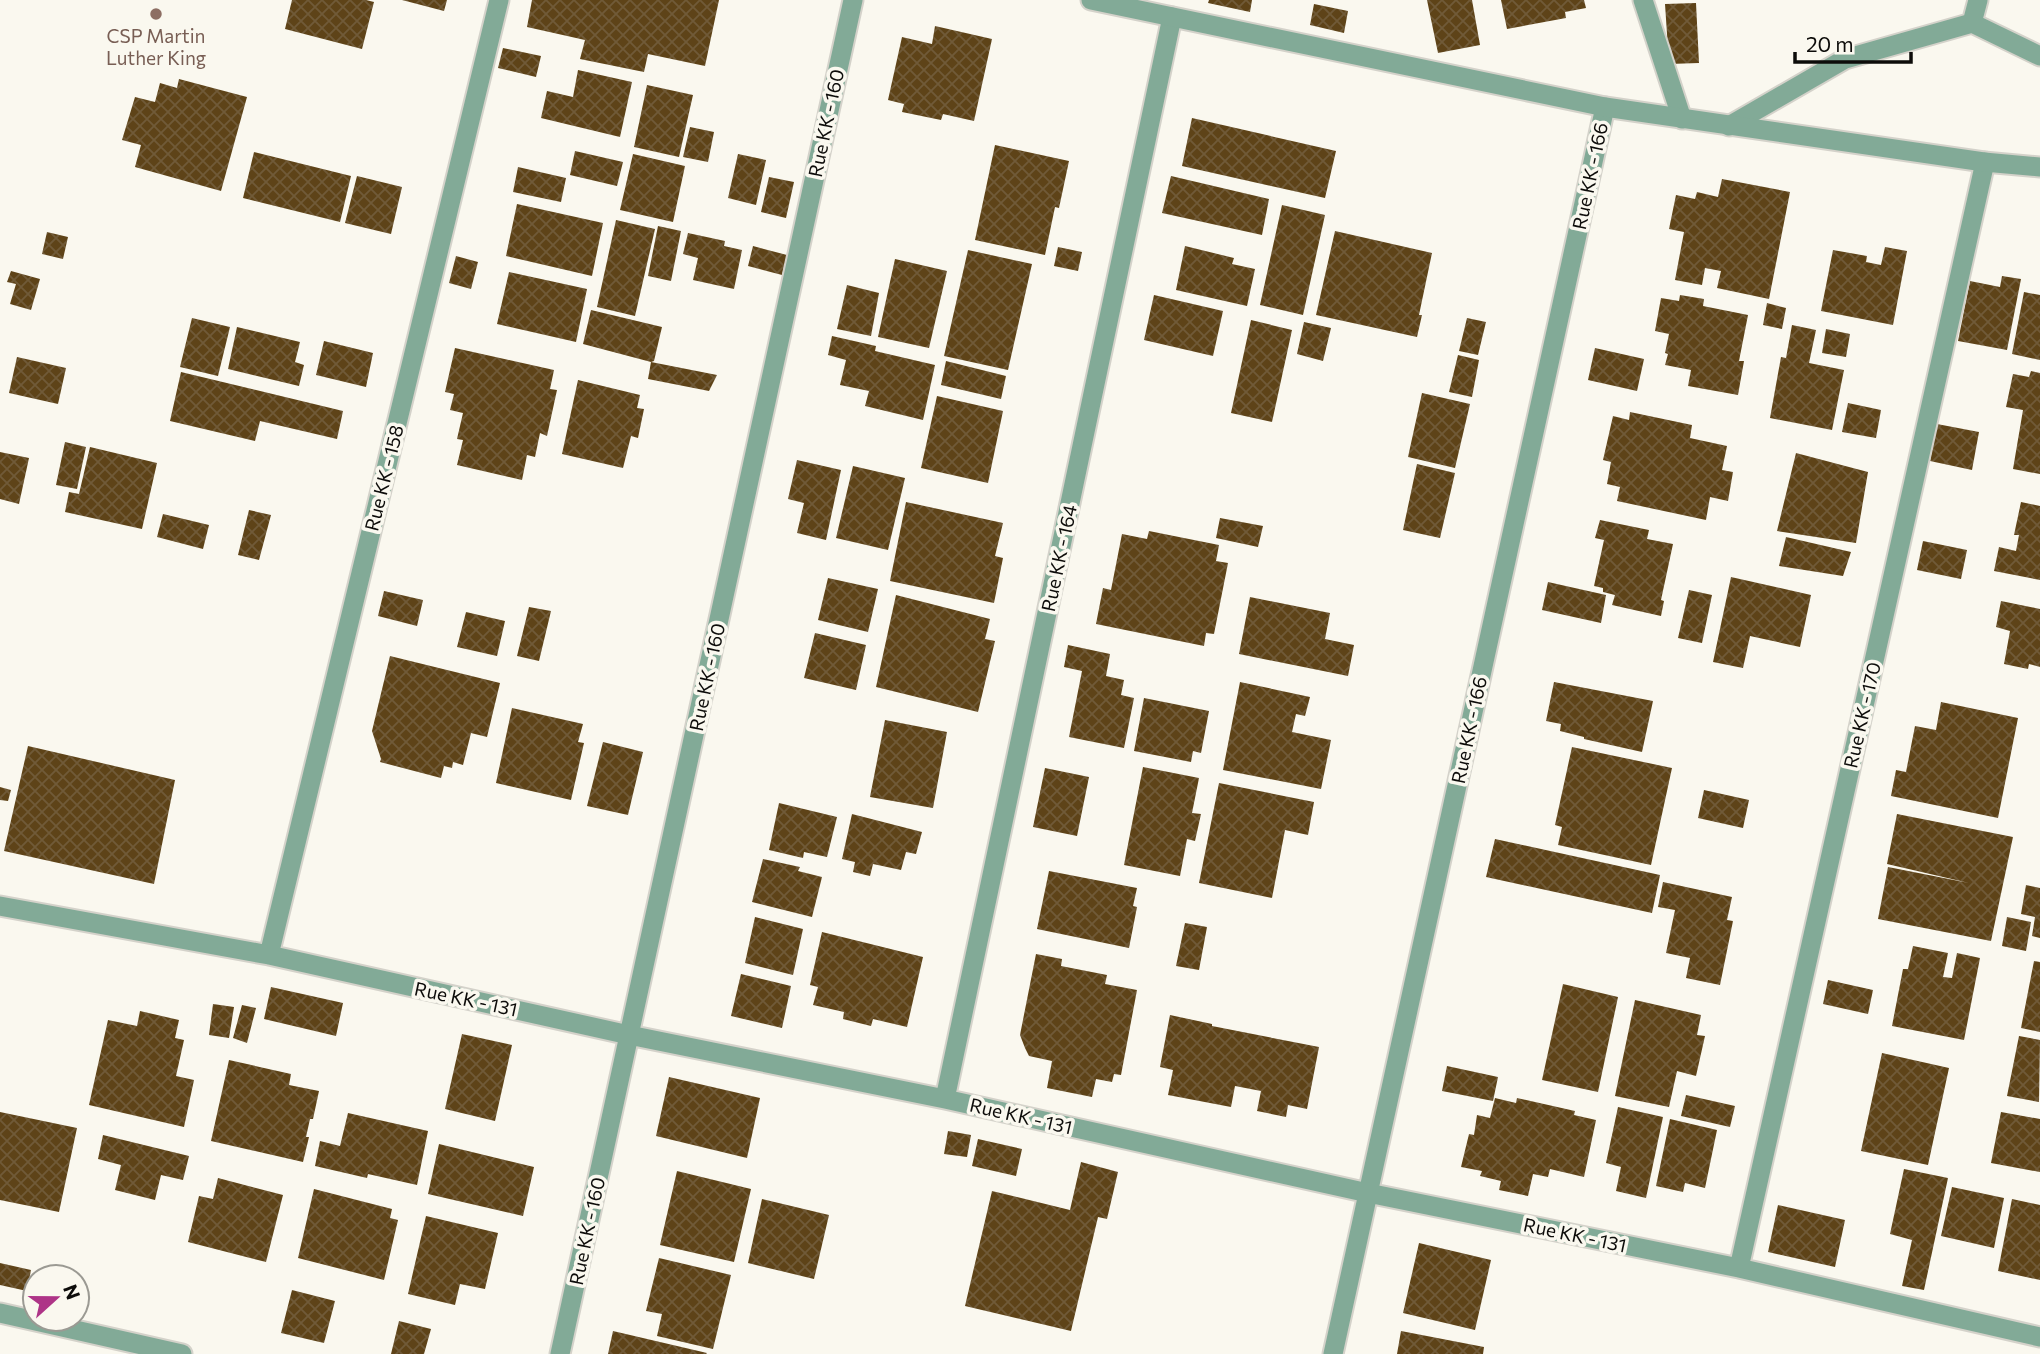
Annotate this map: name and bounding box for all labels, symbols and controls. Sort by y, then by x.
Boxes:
marker: CSP Martin Luther King [148,6,164,22]
scale bar [1795,21,1910,65]
place label: CSP Martin Luther King [106,24,206,69]
text: 20 m [1806,31,1854,56]
street label: Rue KK - 160 [803,67,848,179]
street label: Rue KK - 166 [1567,120,1612,232]
street label: Rue KK - 158 [359,423,408,533]
street label: Rue KK - 164 [1036,502,1081,613]
street label: Rue KK - 160 [684,621,729,733]
street label: Rue KK - 170 [1838,660,1885,770]
street label: Rue KK - 166 [1446,674,1491,786]
street label: Rue KK - 131 [412,976,520,1021]
street label: Rue KK - 131 [967,1093,1075,1139]
street label: Rue KK - 160 [564,1175,609,1287]
street label: Rue KK - 131 [1521,1212,1629,1257]
north arrow [21,1263,91,1333]
text: N [59,1281,86,1303]

